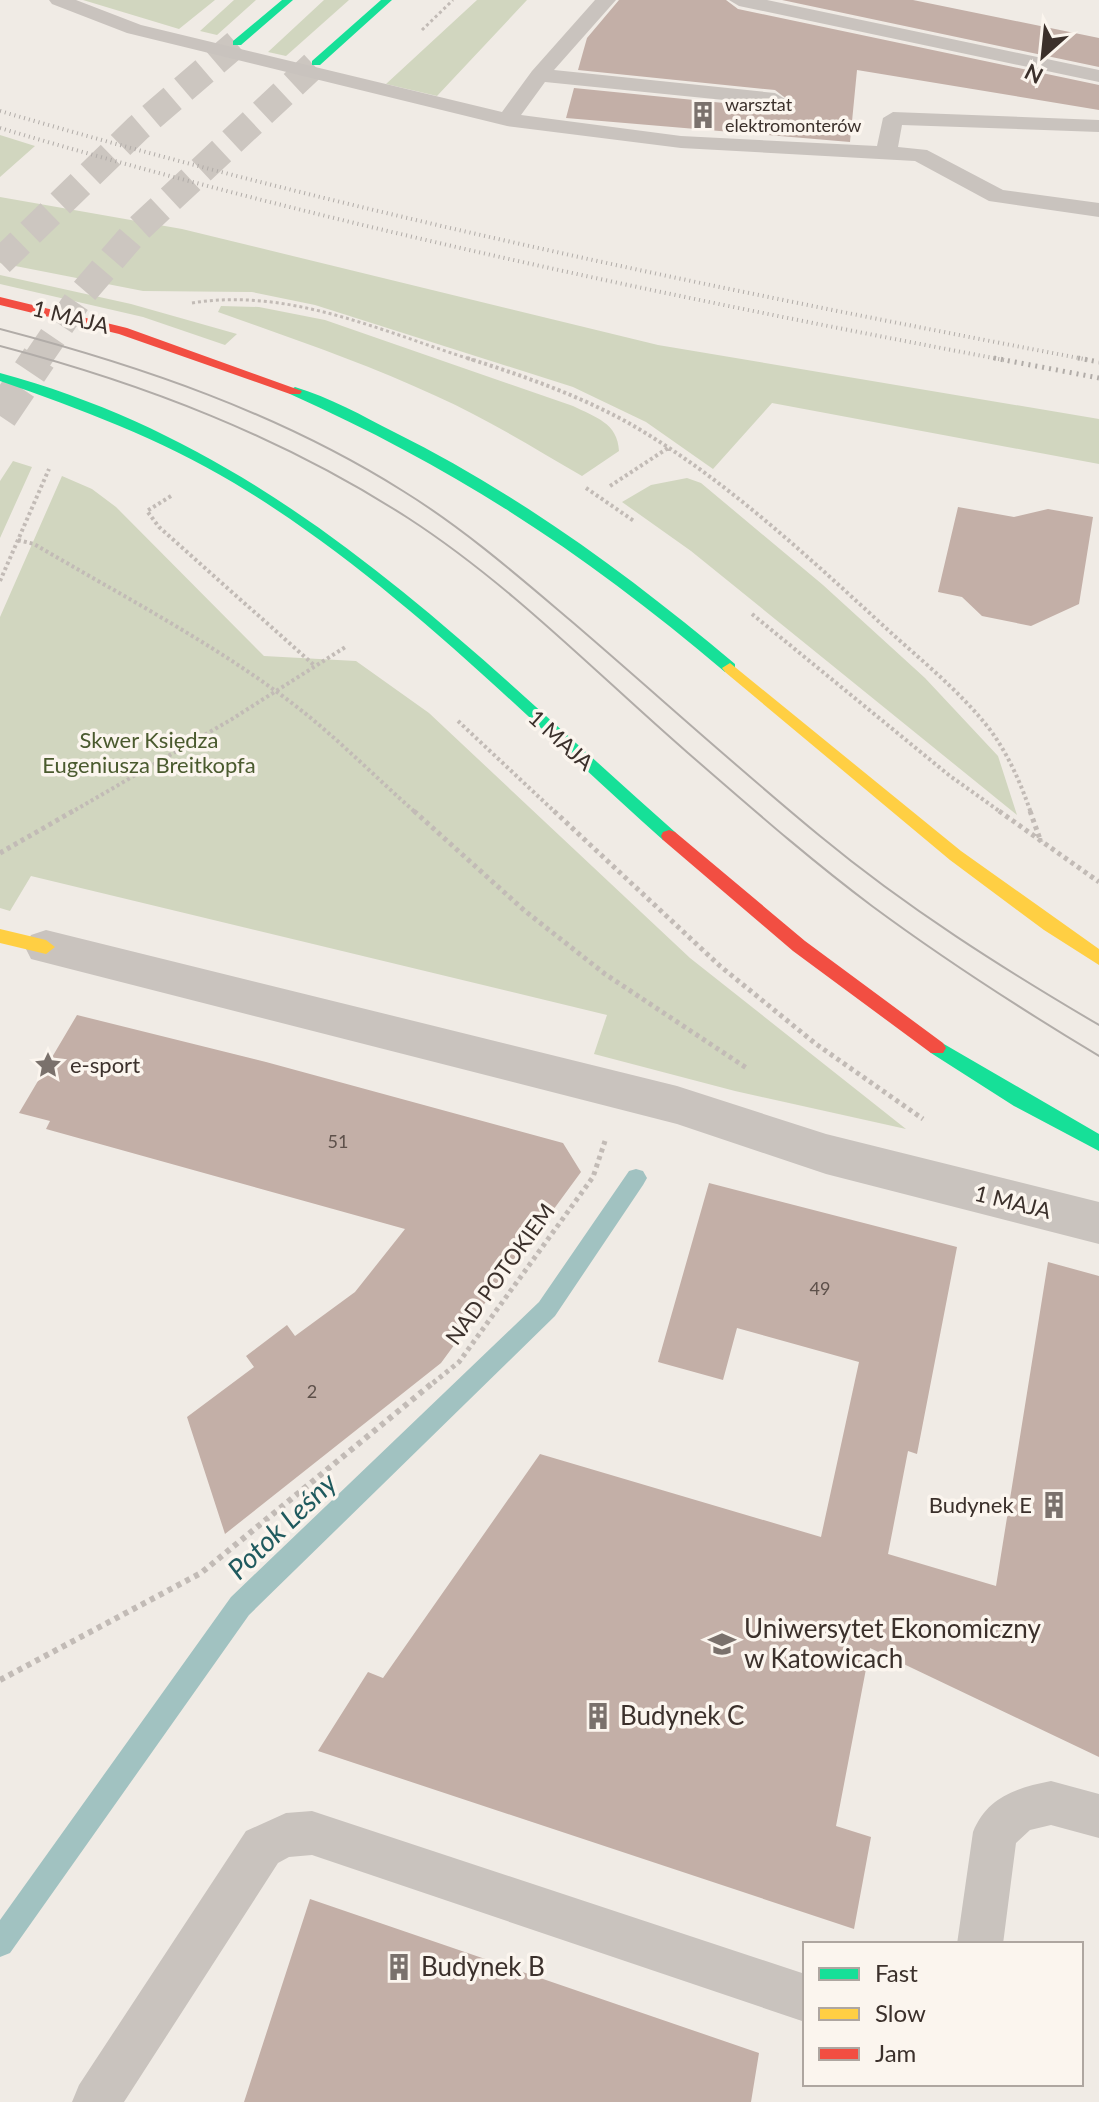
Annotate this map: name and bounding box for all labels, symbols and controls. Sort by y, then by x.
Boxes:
north arrow [1003,16,1083,96]
text: N [1020,58,1047,90]
place label: warsztat elektromonterów [725,93,861,136]
building icon: warsztat elektromonterów [688,100,718,130]
street label: 1 MAJA [30,294,112,339]
street label: 1 MAJA [523,704,599,776]
park label: Skwer Księdza Eugeniusza Breitkopfa [42,726,256,778]
place icon: e-sport [33,1050,63,1080]
place label: e-sport [70,1051,140,1078]
house number: 51 [328,1130,348,1152]
street label: 1 MAJA [972,1179,1054,1224]
street label: NAD POTOKIEM [439,1198,560,1350]
house number: 49 [810,1277,830,1299]
house number: 2 [307,1380,317,1402]
water label: Potok Leśny [220,1465,343,1585]
building icon: Budynek E [1039,1490,1069,1520]
place label: Budynek E [929,1491,1032,1518]
place label: Uniwersytet Ekonomiczny w Katowicach [744,1612,1041,1674]
school or university icon: Uniwersytet Ekonomiczny w Katowicach [707,1629,737,1659]
place label: Budynek C [620,1699,744,1731]
building icon: Budynek C [583,1701,613,1731]
legend [803,1942,1083,2086]
place label: Budynek B [421,1950,545,1982]
building icon: Budynek B [384,1952,414,1982]
text: Fast [875,1958,918,1987]
text: Slow [875,1998,926,2027]
text: Jam [875,2038,916,2067]

